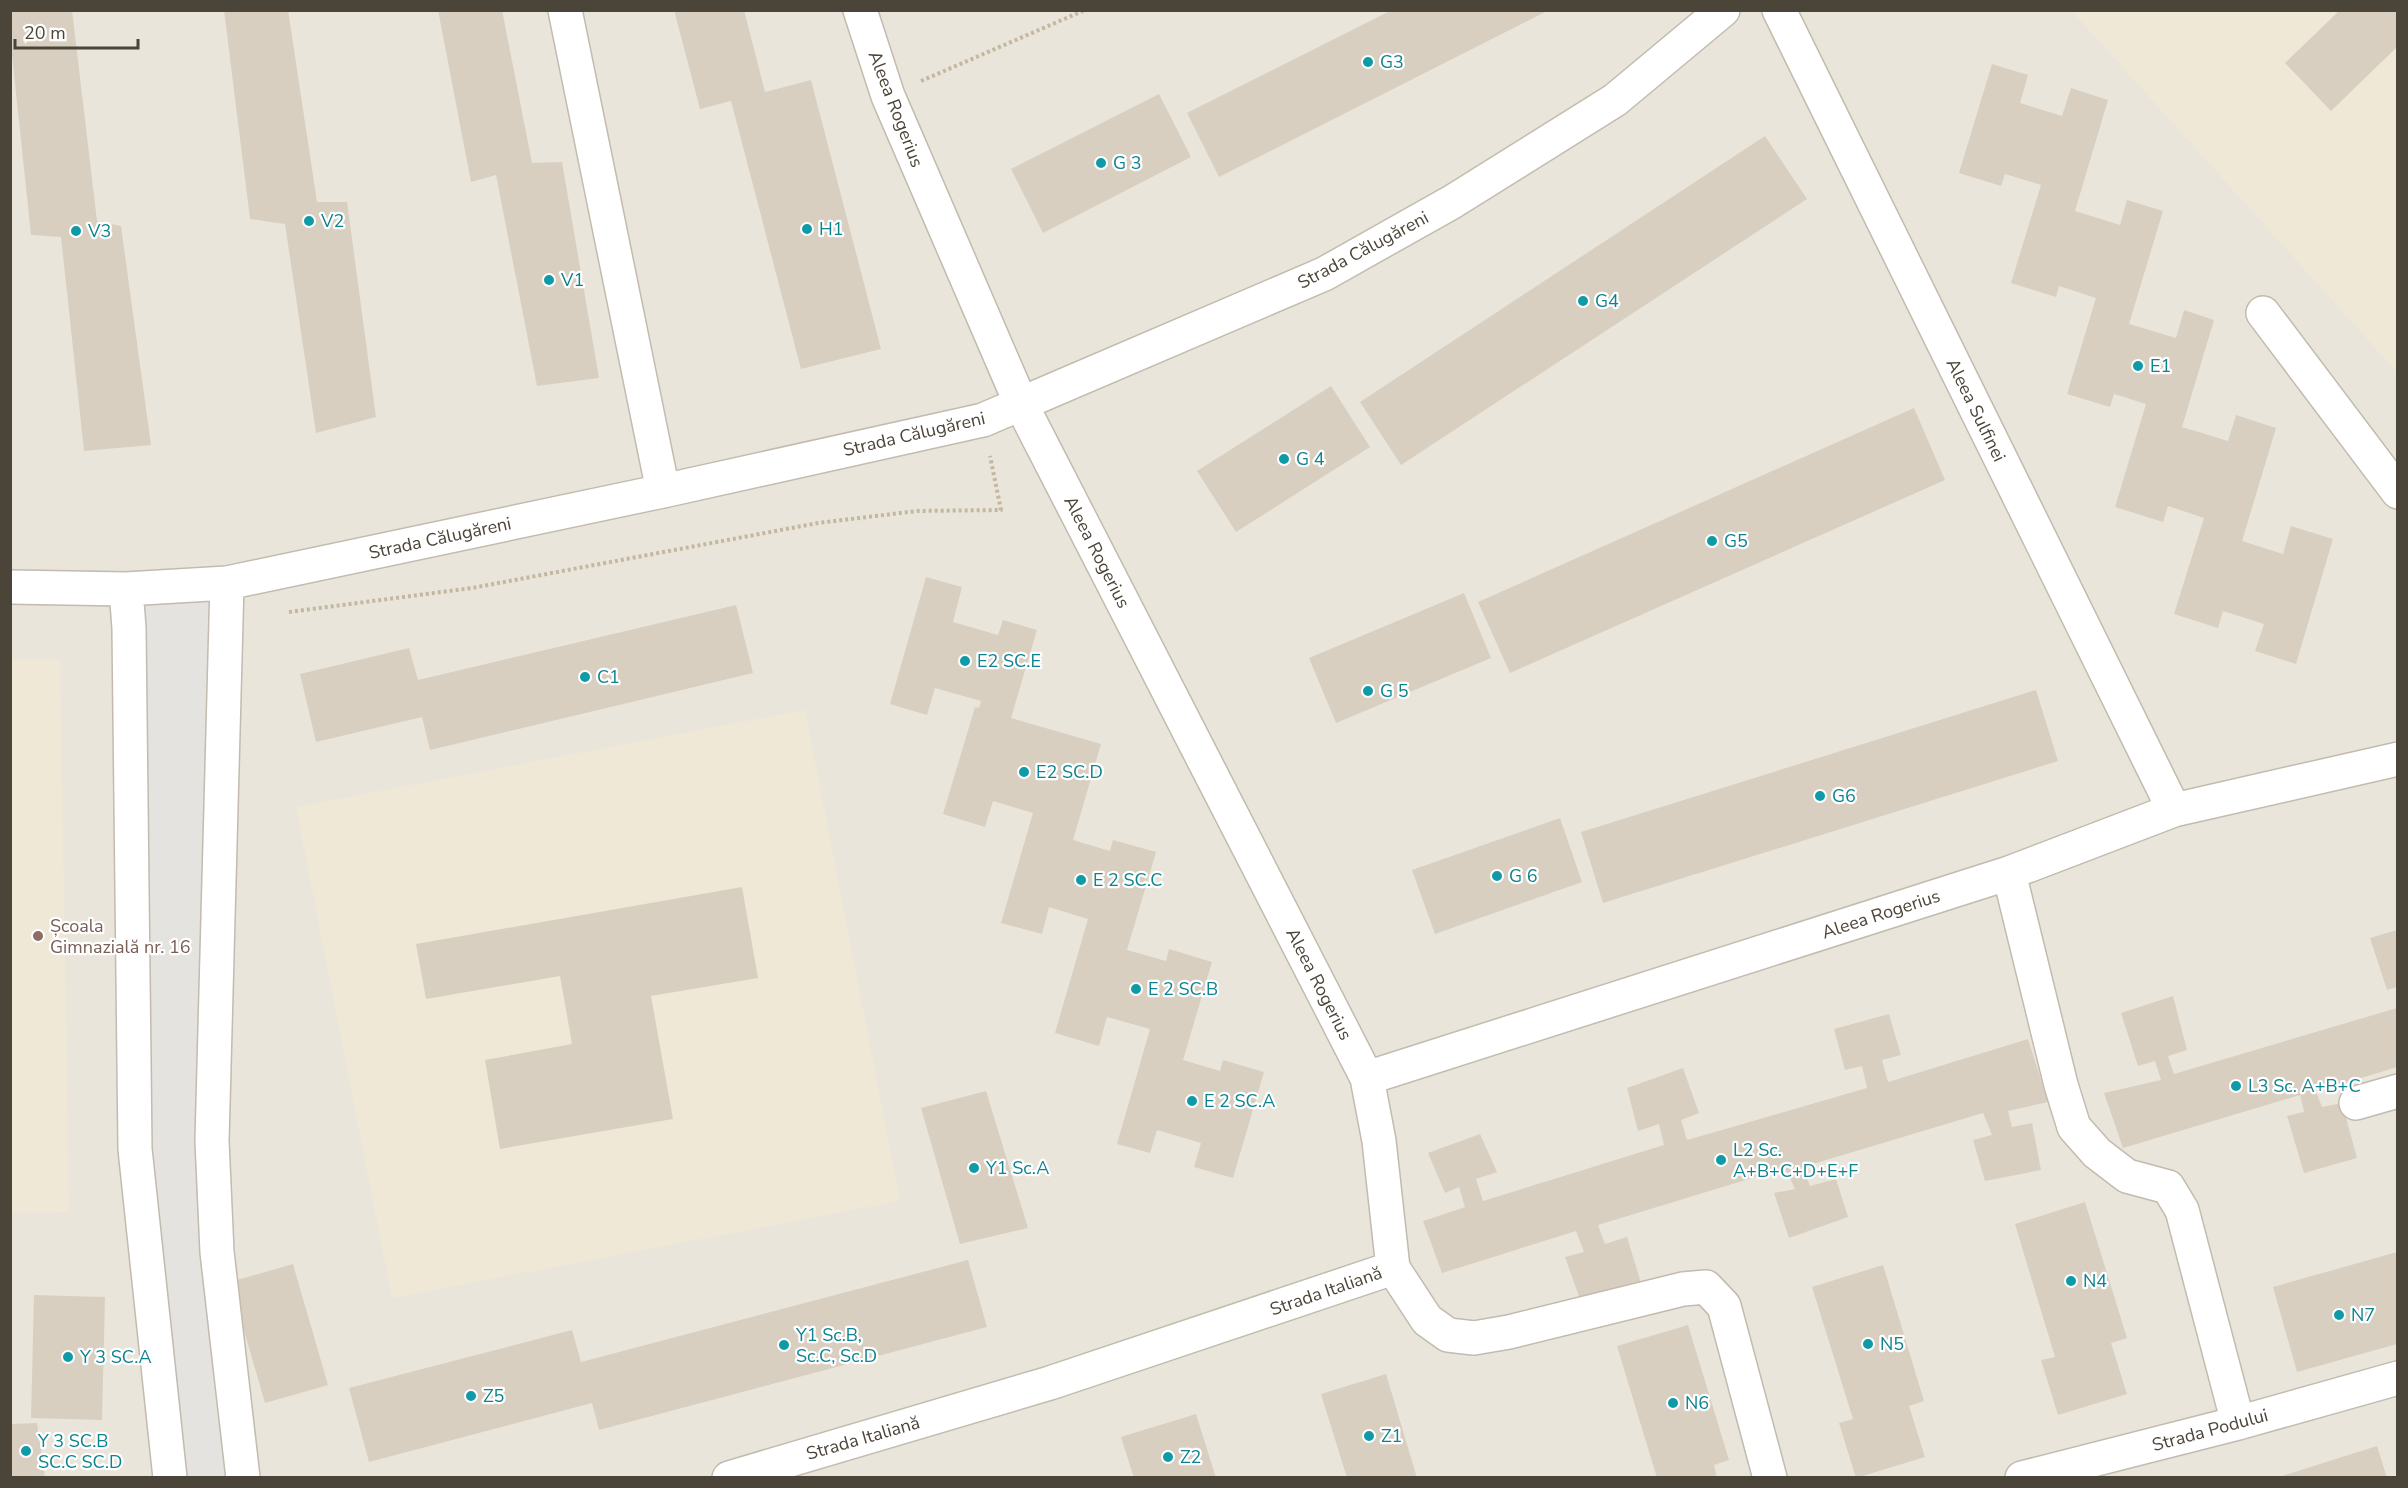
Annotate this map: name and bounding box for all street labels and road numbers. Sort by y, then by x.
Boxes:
street label: Aleea Rogerius [863,47,929,171]
street label: Strada Călugăreni [1293,205,1433,295]
street label: Aleea Sulfinei [1941,354,2011,466]
street label: Strada Călugăreni [841,406,987,462]
street label: Aleea Rogerius [1058,492,1136,612]
street label: Strada Călugăreni [367,511,513,565]
street label: Aleea Rogerius [1819,884,1943,944]
street label: Aleea Rogerius [1280,924,1358,1044]
street label: Strada Italiană [1267,1261,1385,1321]
street label: Strada Podului [2149,1403,2271,1457]
street label: Strada Italiană [803,1410,923,1466]

